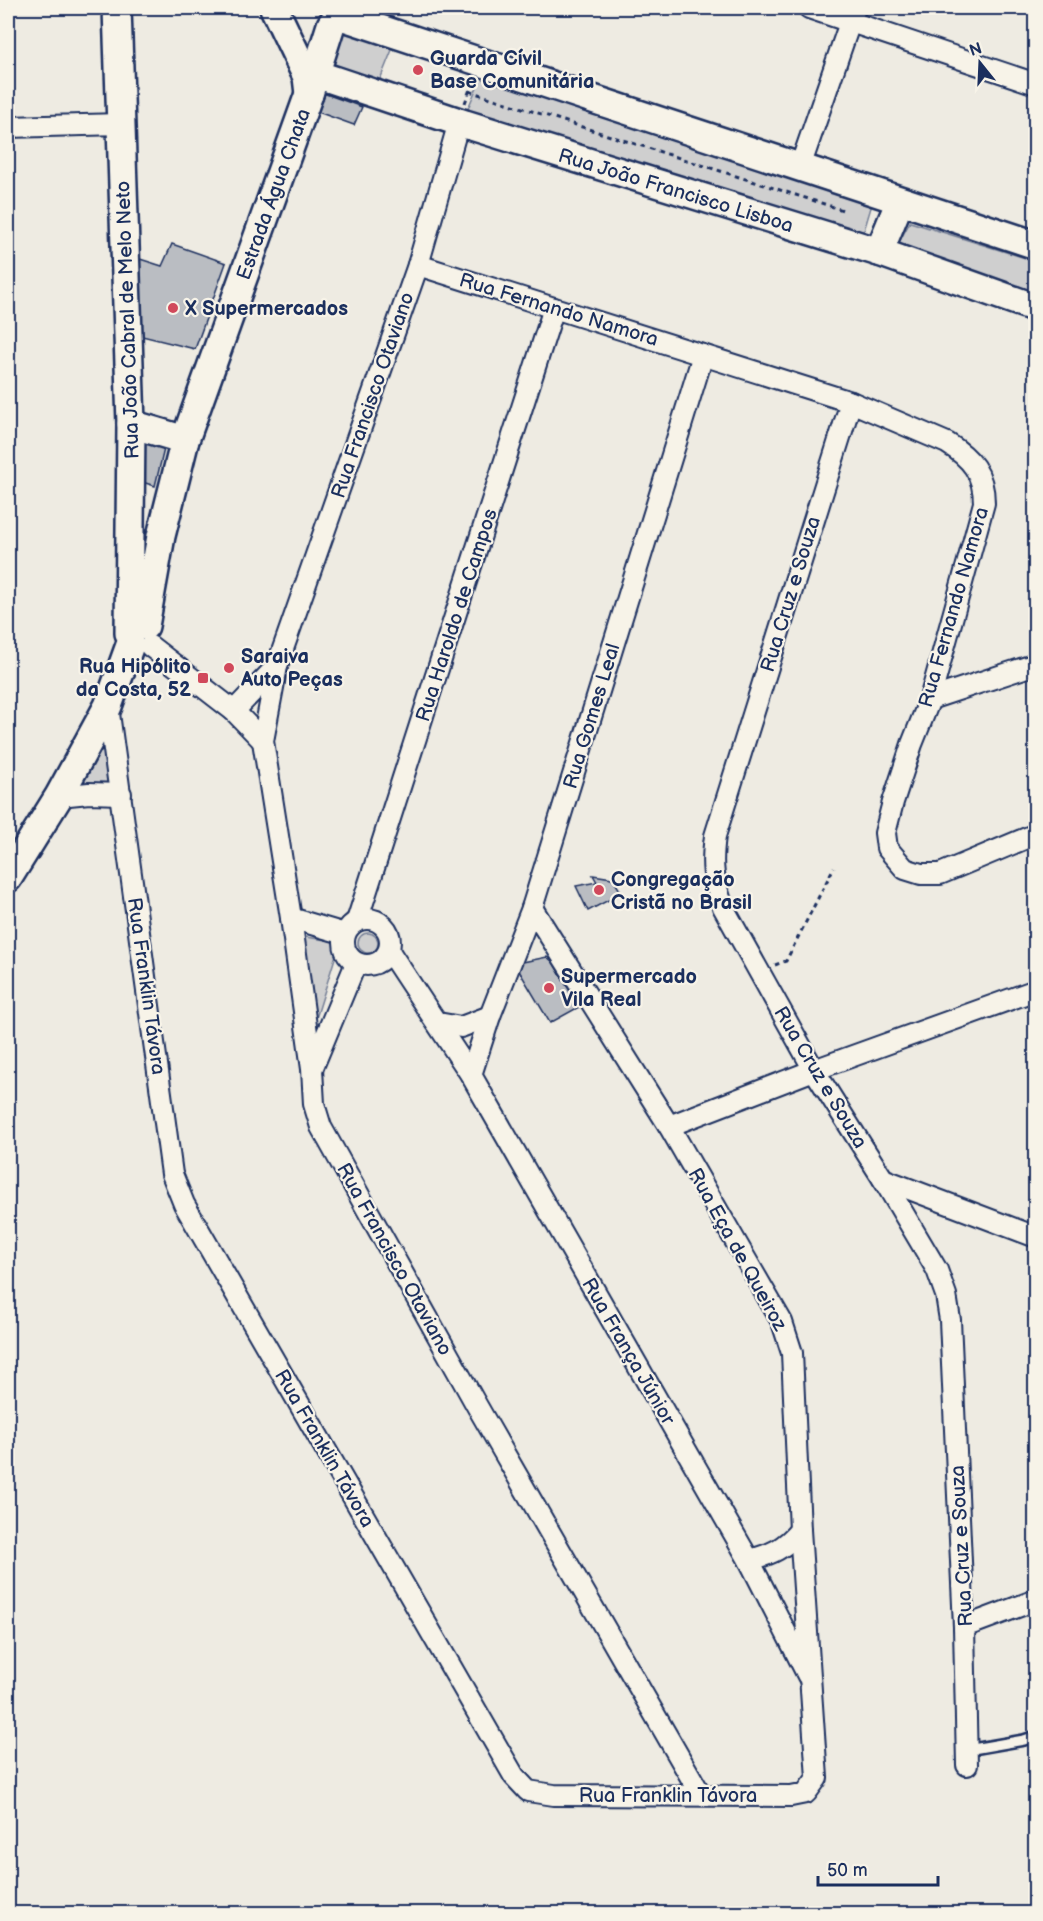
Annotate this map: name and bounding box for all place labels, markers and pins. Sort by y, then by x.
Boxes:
place label: Guarda Cívil Base Comunitária [430,47,594,94]
marker: Guarda Cívil Base Comunitária [411,63,425,77]
place label: X Supermercados [185,297,348,321]
marker: X Supermercados [166,301,180,315]
place label: Saraiva Auto Peças [240,645,343,692]
place label: Rua Hipólito da Costa, 52 [76,655,191,702]
marker: Saraiva Auto Peças [222,661,236,675]
marker: Rua Hipólito da Costa, 52 [196,671,210,685]
place label: Congregação Cristã no Brasil [611,868,752,915]
marker: Congregação Cristã no Brasil [592,883,606,897]
place label: Supermercado Vila Real [561,965,697,1012]
marker: Supermercado Vila Real [542,981,556,995]

